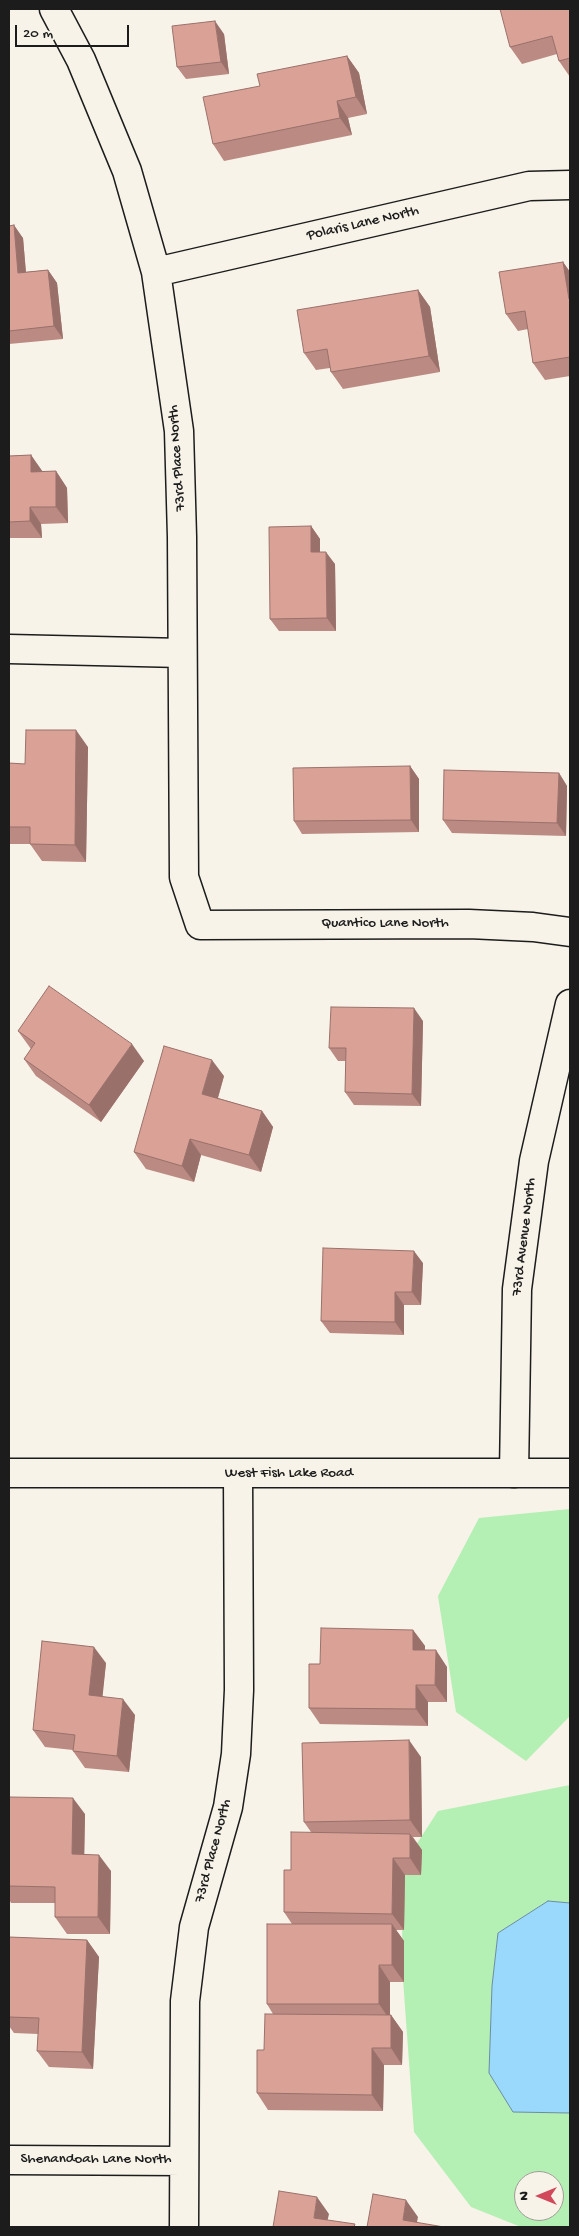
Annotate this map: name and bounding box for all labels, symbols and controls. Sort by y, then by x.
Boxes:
scale bar [18,15,131,47]
text: 20 m [23,25,53,43]
street label: Polaris Lane North [305,202,421,246]
street label: 73rd Place North [165,404,191,512]
street label: Quantico Lane North [321,915,449,933]
street label: 73rd Avenue North [509,1177,541,1297]
street label: West Fish Lake Road [225,1465,353,1483]
street label: 73rd Place North [192,1797,236,1905]
street label: Shenandoah Lane North [20,2151,172,2169]
north arrow [514,2171,564,2221]
text: N [516,2191,533,2201]

